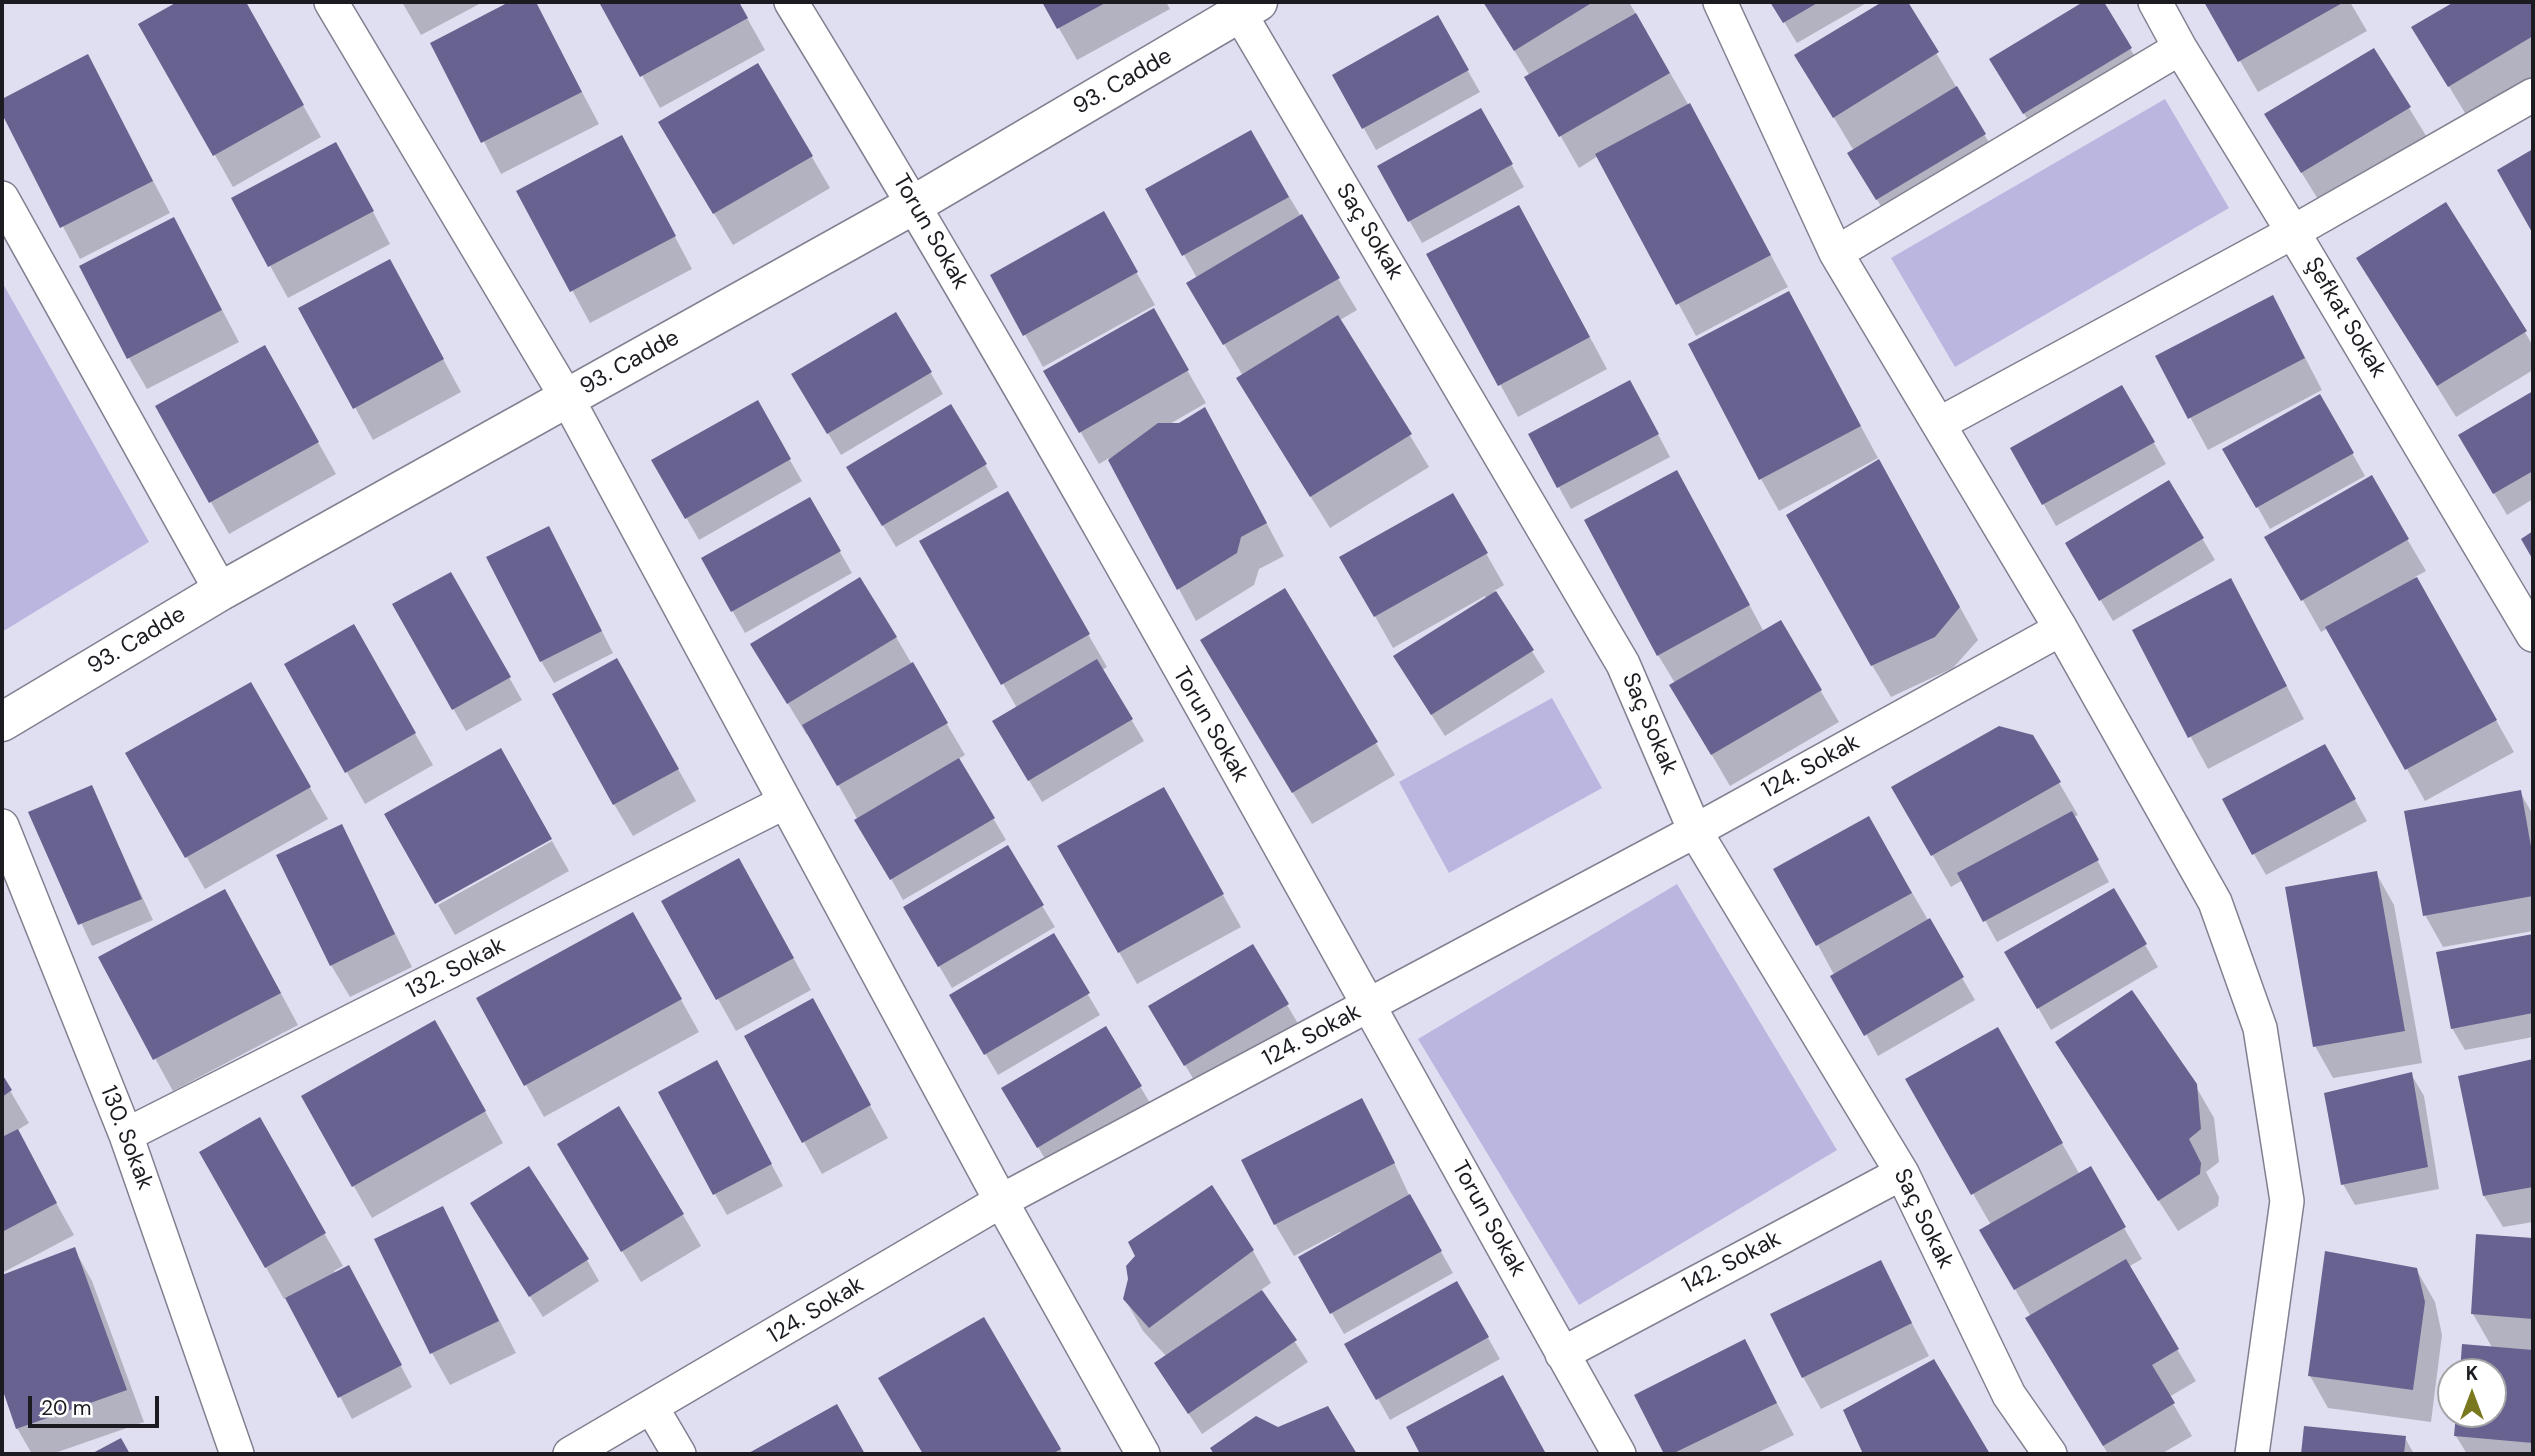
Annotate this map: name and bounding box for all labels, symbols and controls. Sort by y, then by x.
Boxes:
street label: 93. Cadde [1069,43,1177,121]
street label: Torun Sokak [886,170,974,294]
street label: Saç Sokak [1329,179,1409,285]
street label: Şefkat Sokak [2298,253,2392,383]
street label: 93. Cadde [576,324,684,402]
street label: 93. Cadde [83,601,191,681]
street label: Torun Sokak [1166,663,1254,787]
street label: Saç Sokak [1615,669,1683,779]
street label: 124. Sokak [1757,729,1865,805]
street label: 132. Sokak [402,932,510,1006]
street label: 124. Sokak [1258,999,1366,1073]
street label: 130. Sokak [94,1082,158,1194]
street label: Torun Sokak [1445,1156,1531,1282]
street label: Saç Sokak [1887,1165,1959,1273]
street label: 142. Sokak [1678,1226,1786,1300]
street label: 124. Sokak [763,1272,869,1350]
north arrow [2437,1358,2507,1428]
text: K [2466,1361,2478,1386]
scale bar [32,1382,163,1426]
text: 20 m [41,1394,92,1422]

